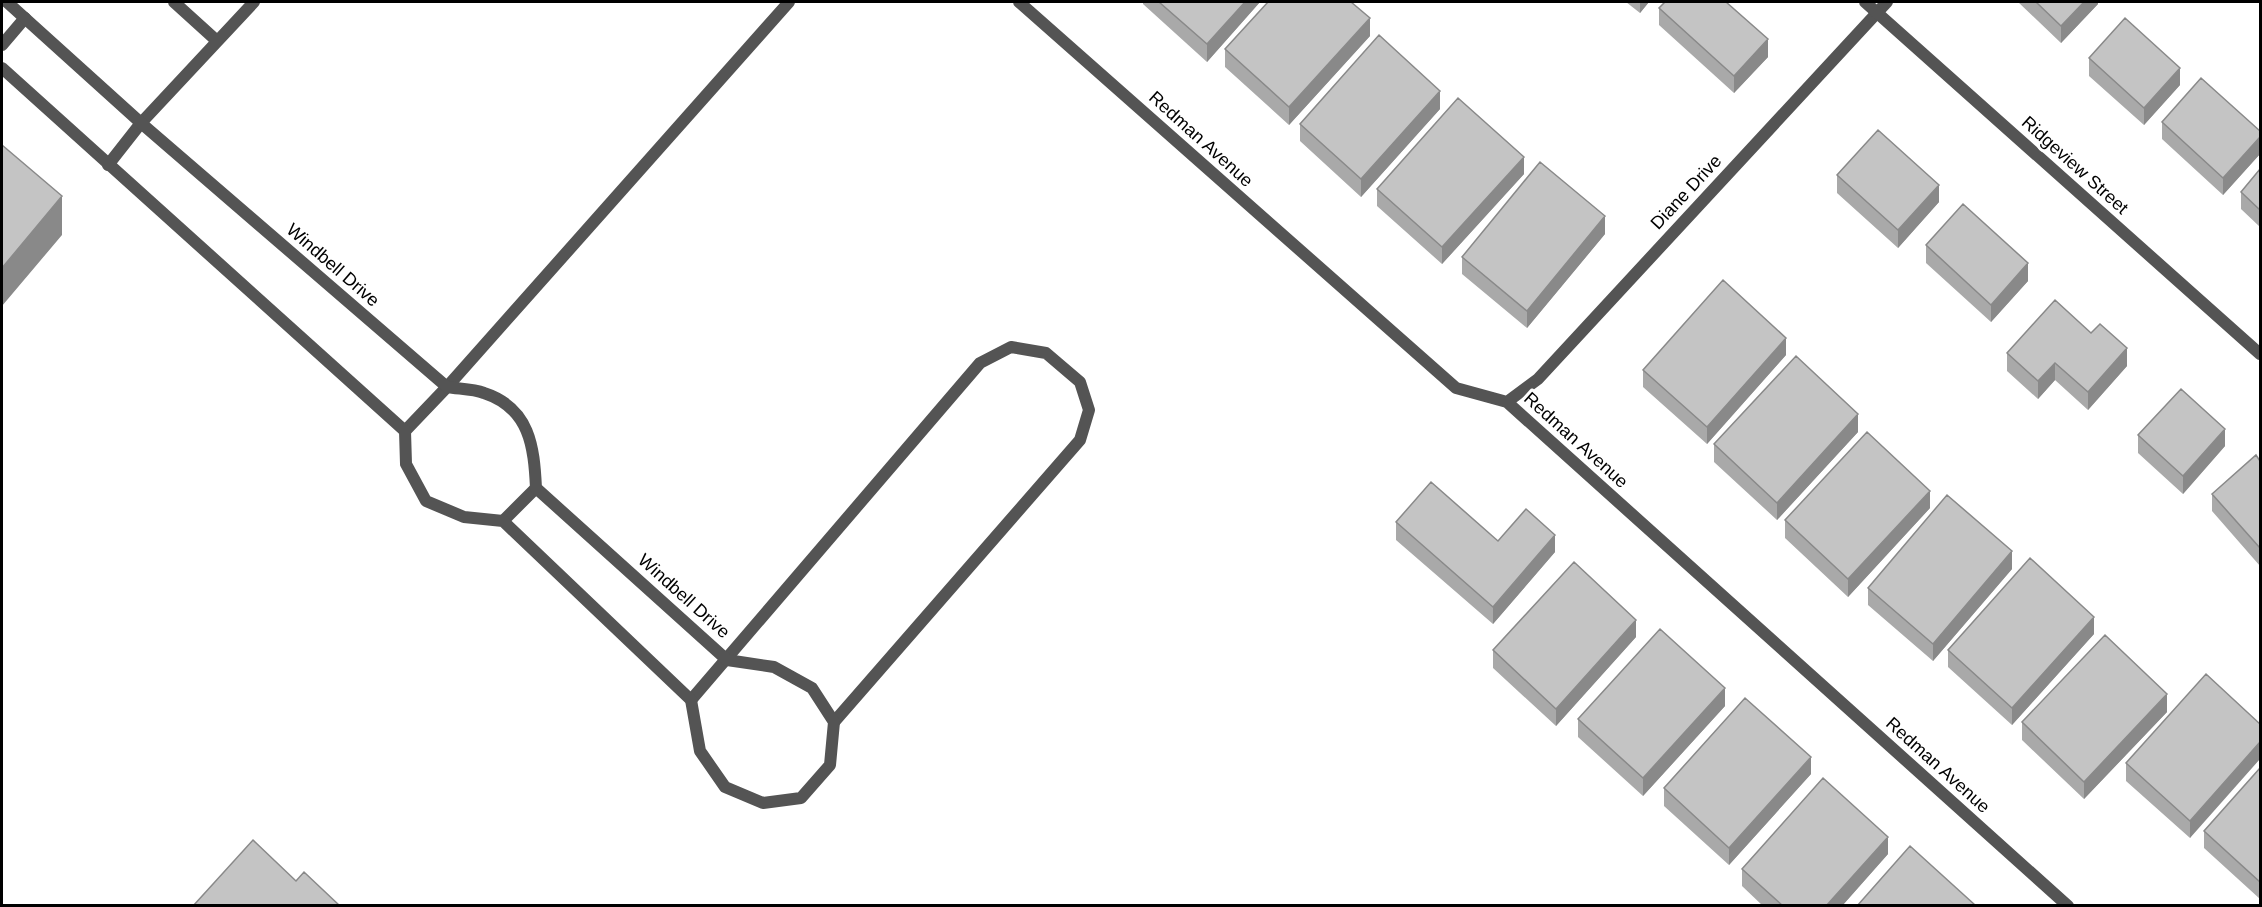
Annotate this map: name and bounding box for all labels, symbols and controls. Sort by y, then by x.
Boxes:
street label: Redman Avenue [1145,87,1257,191]
street label: Ridgeview Street [2018,112,2132,218]
street label: Diane Drive [1647,151,1725,233]
street label: Windbell Drive [283,219,383,311]
street label: Redman Avenue [1520,388,1632,492]
street label: Windbell Drive [634,550,734,642]
street label: Redman Avenue [1882,713,1994,817]

